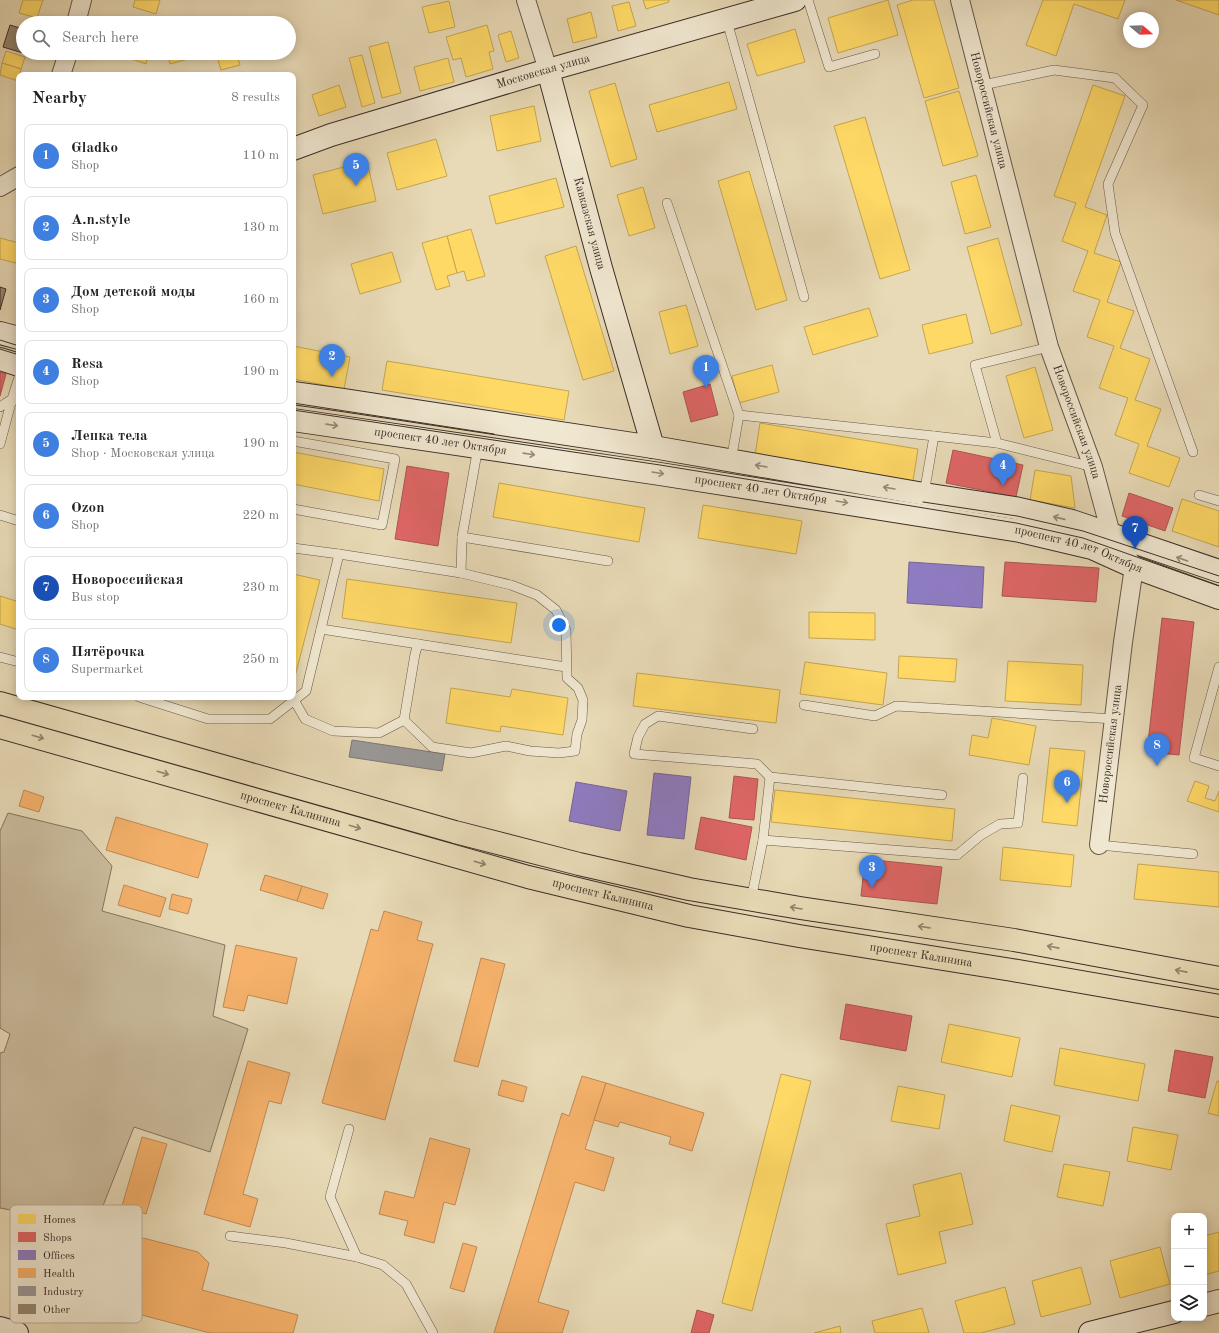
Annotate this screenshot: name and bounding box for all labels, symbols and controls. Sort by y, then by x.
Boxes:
north arrow [1123,12,1159,48]
search box [16,16,296,60]
icon: search [30,27,52,49]
text: Search here [62,31,139,46]
street label: Новороссийская улица [968,51,1009,170]
street label: Московская улица [495,52,591,91]
text: Nearby [32,90,87,107]
text: 8 results [231,91,280,104]
text: Gladko [71,141,118,156]
text: 1 [42,149,50,162]
text: 110 m [242,149,279,162]
pin: 5 [343,153,369,186]
text: Shop [71,159,99,172]
street label: Кавказская улица [571,176,607,271]
text: A.n.style [71,213,131,228]
text: 2 [42,221,50,234]
text: 130 m [242,221,279,234]
text: Shop [71,231,99,244]
text: Дом детской моды [71,285,195,300]
text: 3 [42,293,50,306]
text: 160 m [242,293,279,306]
text: Shop [71,303,99,316]
pin: 2 [319,344,345,377]
pin: 1 [693,355,719,388]
text: Resa [71,357,103,372]
street label: Новороссийская улица [1050,363,1102,480]
text: 4 [42,365,50,378]
text: 190 m [242,365,279,378]
text: Shop [71,375,99,388]
one-way arrow [325,421,338,429]
street label: проспект 40 лет Октября [373,426,508,457]
text: Лепка тела [71,429,148,444]
text: 5 [42,437,50,450]
text: 190 m [242,437,279,450]
text: Shop · Московская улица [71,447,215,460]
one-way arrow [523,450,536,458]
pin: 4 [990,453,1016,486]
one-way arrow [755,462,768,470]
one-way arrow [651,469,664,477]
street label: проспект 40 лет Октября [694,474,828,506]
one-way arrow [883,484,896,492]
one-way arrow [835,498,848,506]
text: Ozon [71,501,104,516]
text: 6 [42,509,50,522]
text: 220 m [242,509,279,522]
one-way arrow [1053,513,1066,521]
pin: 7 [1122,516,1148,549]
text: Shop [71,519,99,532]
street label: проспект 40 лет Октября [1014,524,1144,576]
one-way arrow [1177,554,1189,562]
text: Новороссийская [71,573,183,588]
text: 7 [42,581,50,594]
text: 230 m [242,581,279,594]
text: Bus stop [71,591,120,604]
your location [549,615,569,635]
text: Пятёрочка [71,645,145,660]
text: 8 [42,653,50,666]
text: 250 m [242,653,279,666]
text: Supermarket [71,663,143,676]
street label: Новороссийская улица [1098,684,1124,804]
pin: 8 [1144,733,1170,766]
one-way arrow [31,734,44,741]
one-way arrow [156,770,169,777]
pin: 6 [1054,770,1080,803]
street label: проспект Калинина [239,790,342,830]
one-way arrow [348,824,361,831]
pin: 3 [859,855,885,888]
one-way arrow [473,860,486,867]
street label: проспект Калинина [551,877,655,913]
one-way arrow [790,903,803,911]
one-way arrow [918,923,931,931]
street label: проспект Калинина [869,941,973,970]
one-way arrow [1047,943,1060,951]
one-way arrow [1175,967,1188,975]
legend [10,1205,142,1323]
map controls [1171,1213,1207,1321]
button: + [1171,1213,1207,1249]
text: Homes [43,1215,76,1226]
text: Shops [43,1233,72,1244]
button: − [1171,1249,1207,1285]
text: Offices [43,1251,75,1262]
text: Health [43,1269,75,1280]
button: layers [1171,1285,1207,1321]
text: Industry [43,1287,84,1298]
text: Other [43,1305,71,1316]

